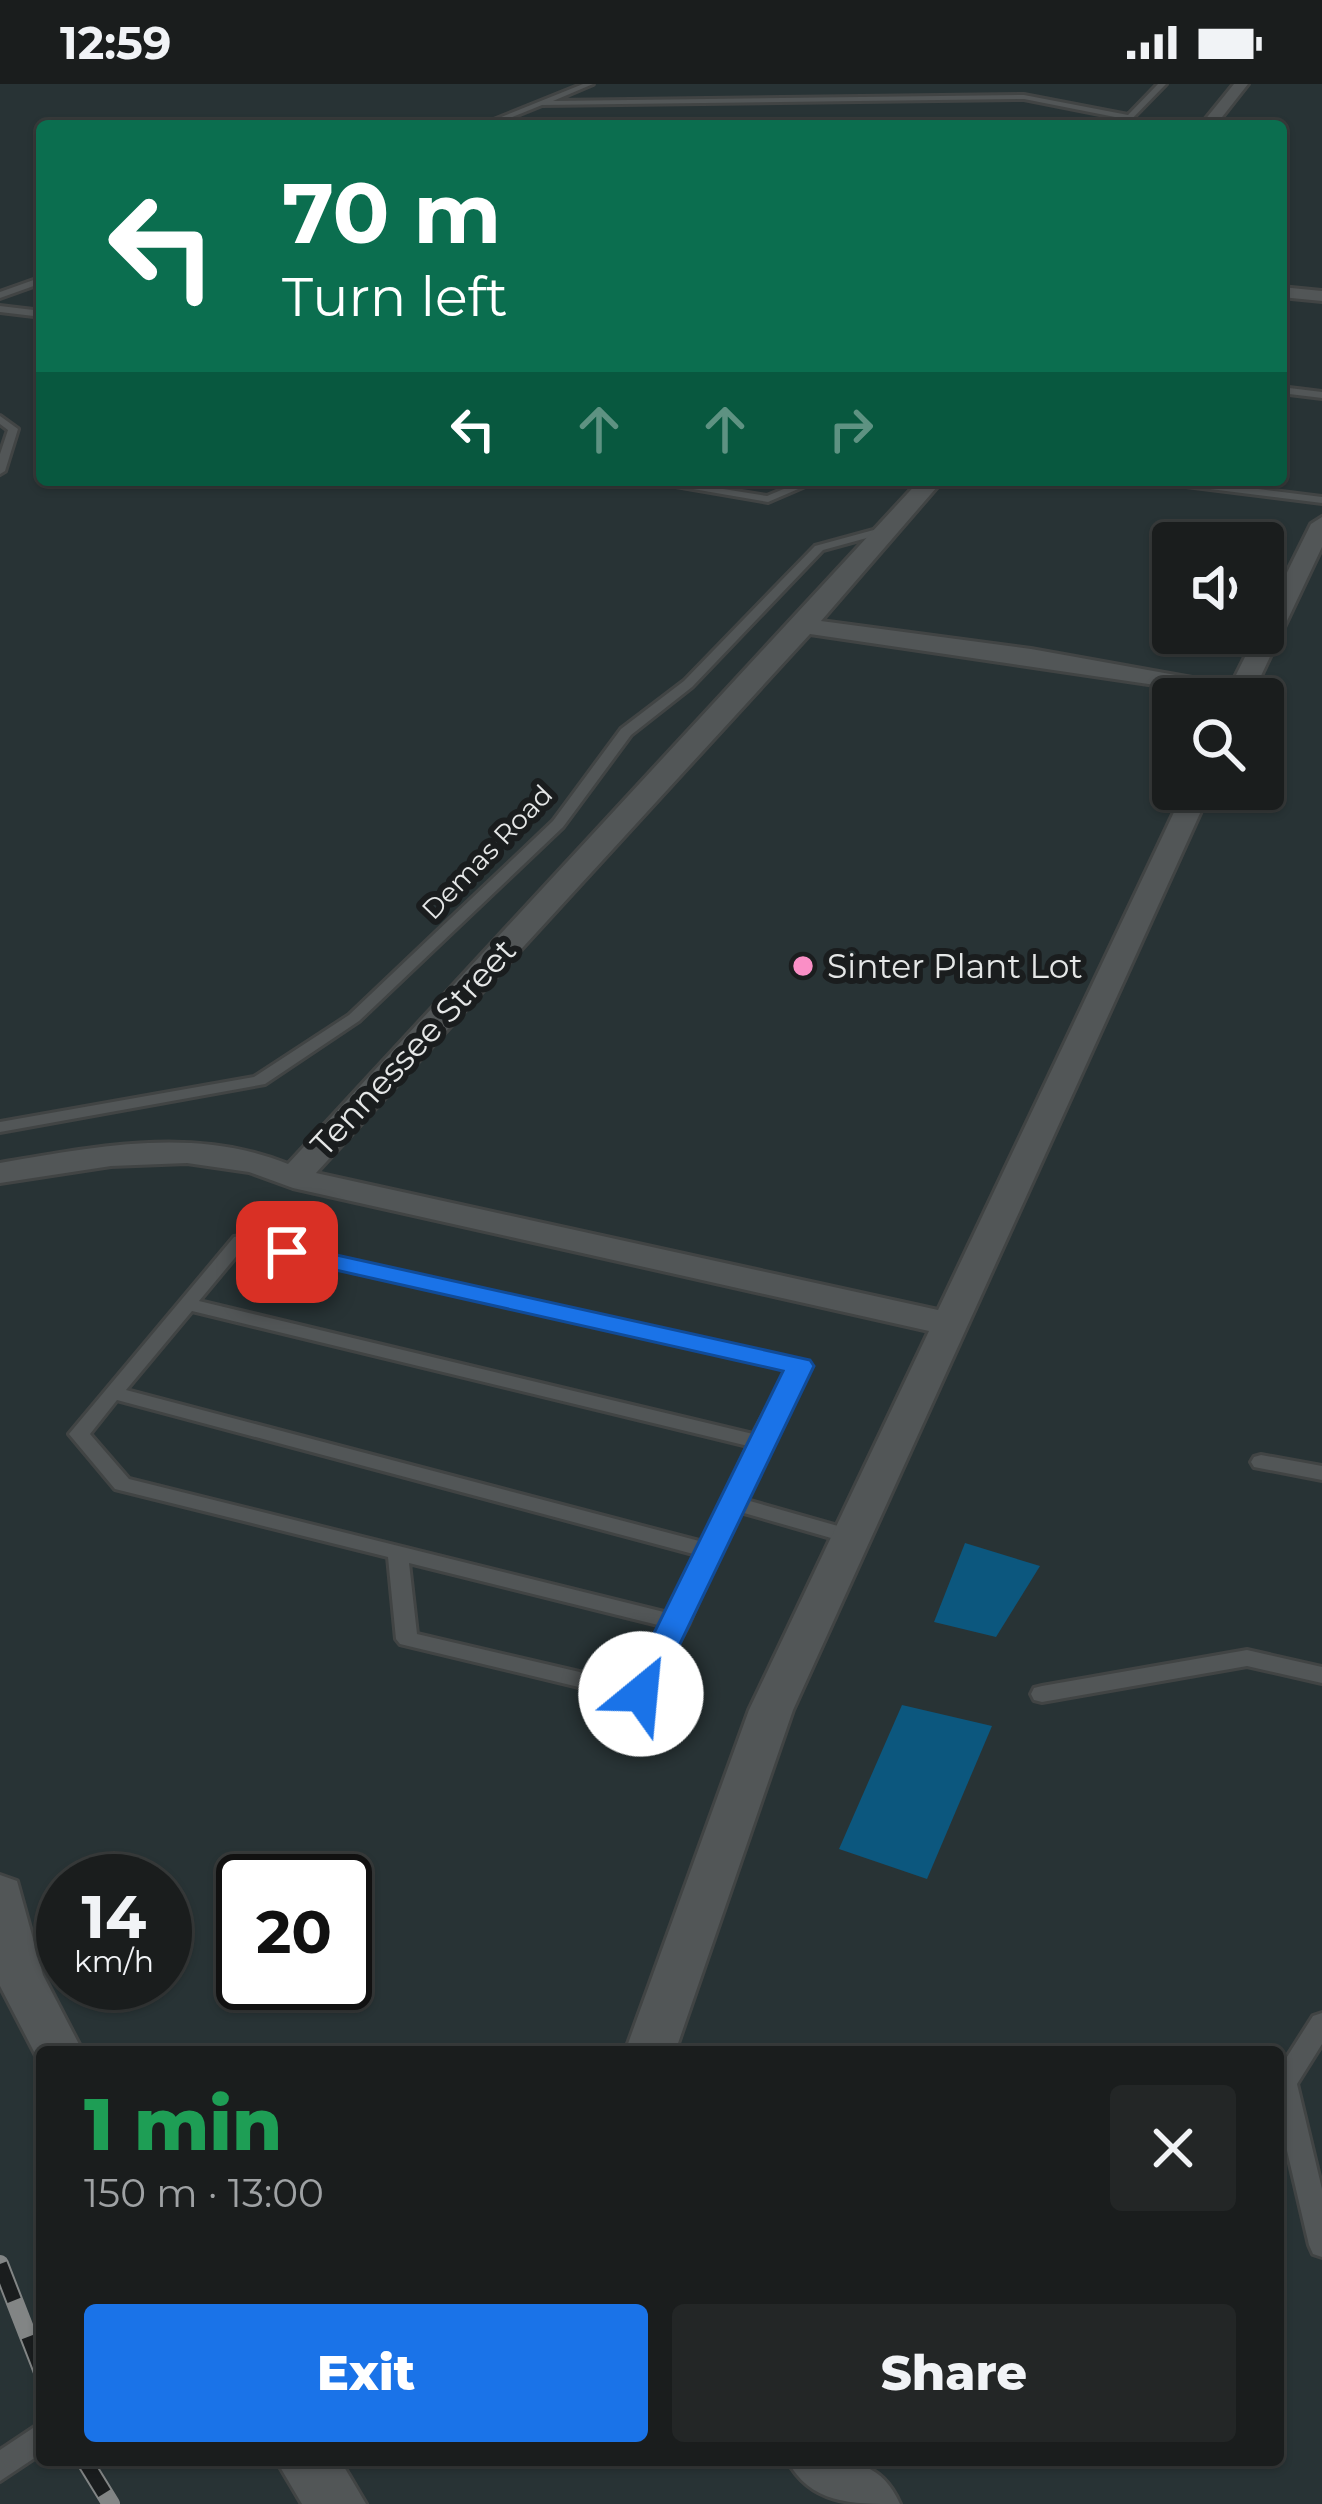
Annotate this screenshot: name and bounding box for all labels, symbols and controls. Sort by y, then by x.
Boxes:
text: 12:59 [60,15,171,70]
text: 70 m [282,162,501,264]
icon: left [84,168,240,324]
text: Turn left [282,264,508,330]
icon: left [440,396,506,462]
icon: ahead [566,396,632,462]
icon: ahead [692,396,758,462]
icon: right [818,396,884,462]
map controls [1152,522,1284,810]
button: sound [1152,522,1284,654]
button: search [1152,678,1284,810]
street label: Demas Road [415,778,559,926]
street label: Tennessee Street [302,930,524,1164]
place label: Sinter Plant Lot [827,946,1083,986]
marker: Sinter Plant Lot [790,953,816,979]
pin [236,1201,338,1303]
icon: arrive [254,1219,320,1285]
position arrow [578,1631,704,1757]
speed limit sign: 20 [216,1854,372,2010]
text: 14 [82,1880,146,1953]
text: km/h [74,1943,154,1980]
text: 1 min [84,2080,282,2168]
button: close [1110,2085,1236,2211]
text: 150 m · 13:00 [84,2169,324,2217]
button: Exit [84,2304,648,2442]
button: Share [672,2304,1236,2442]

